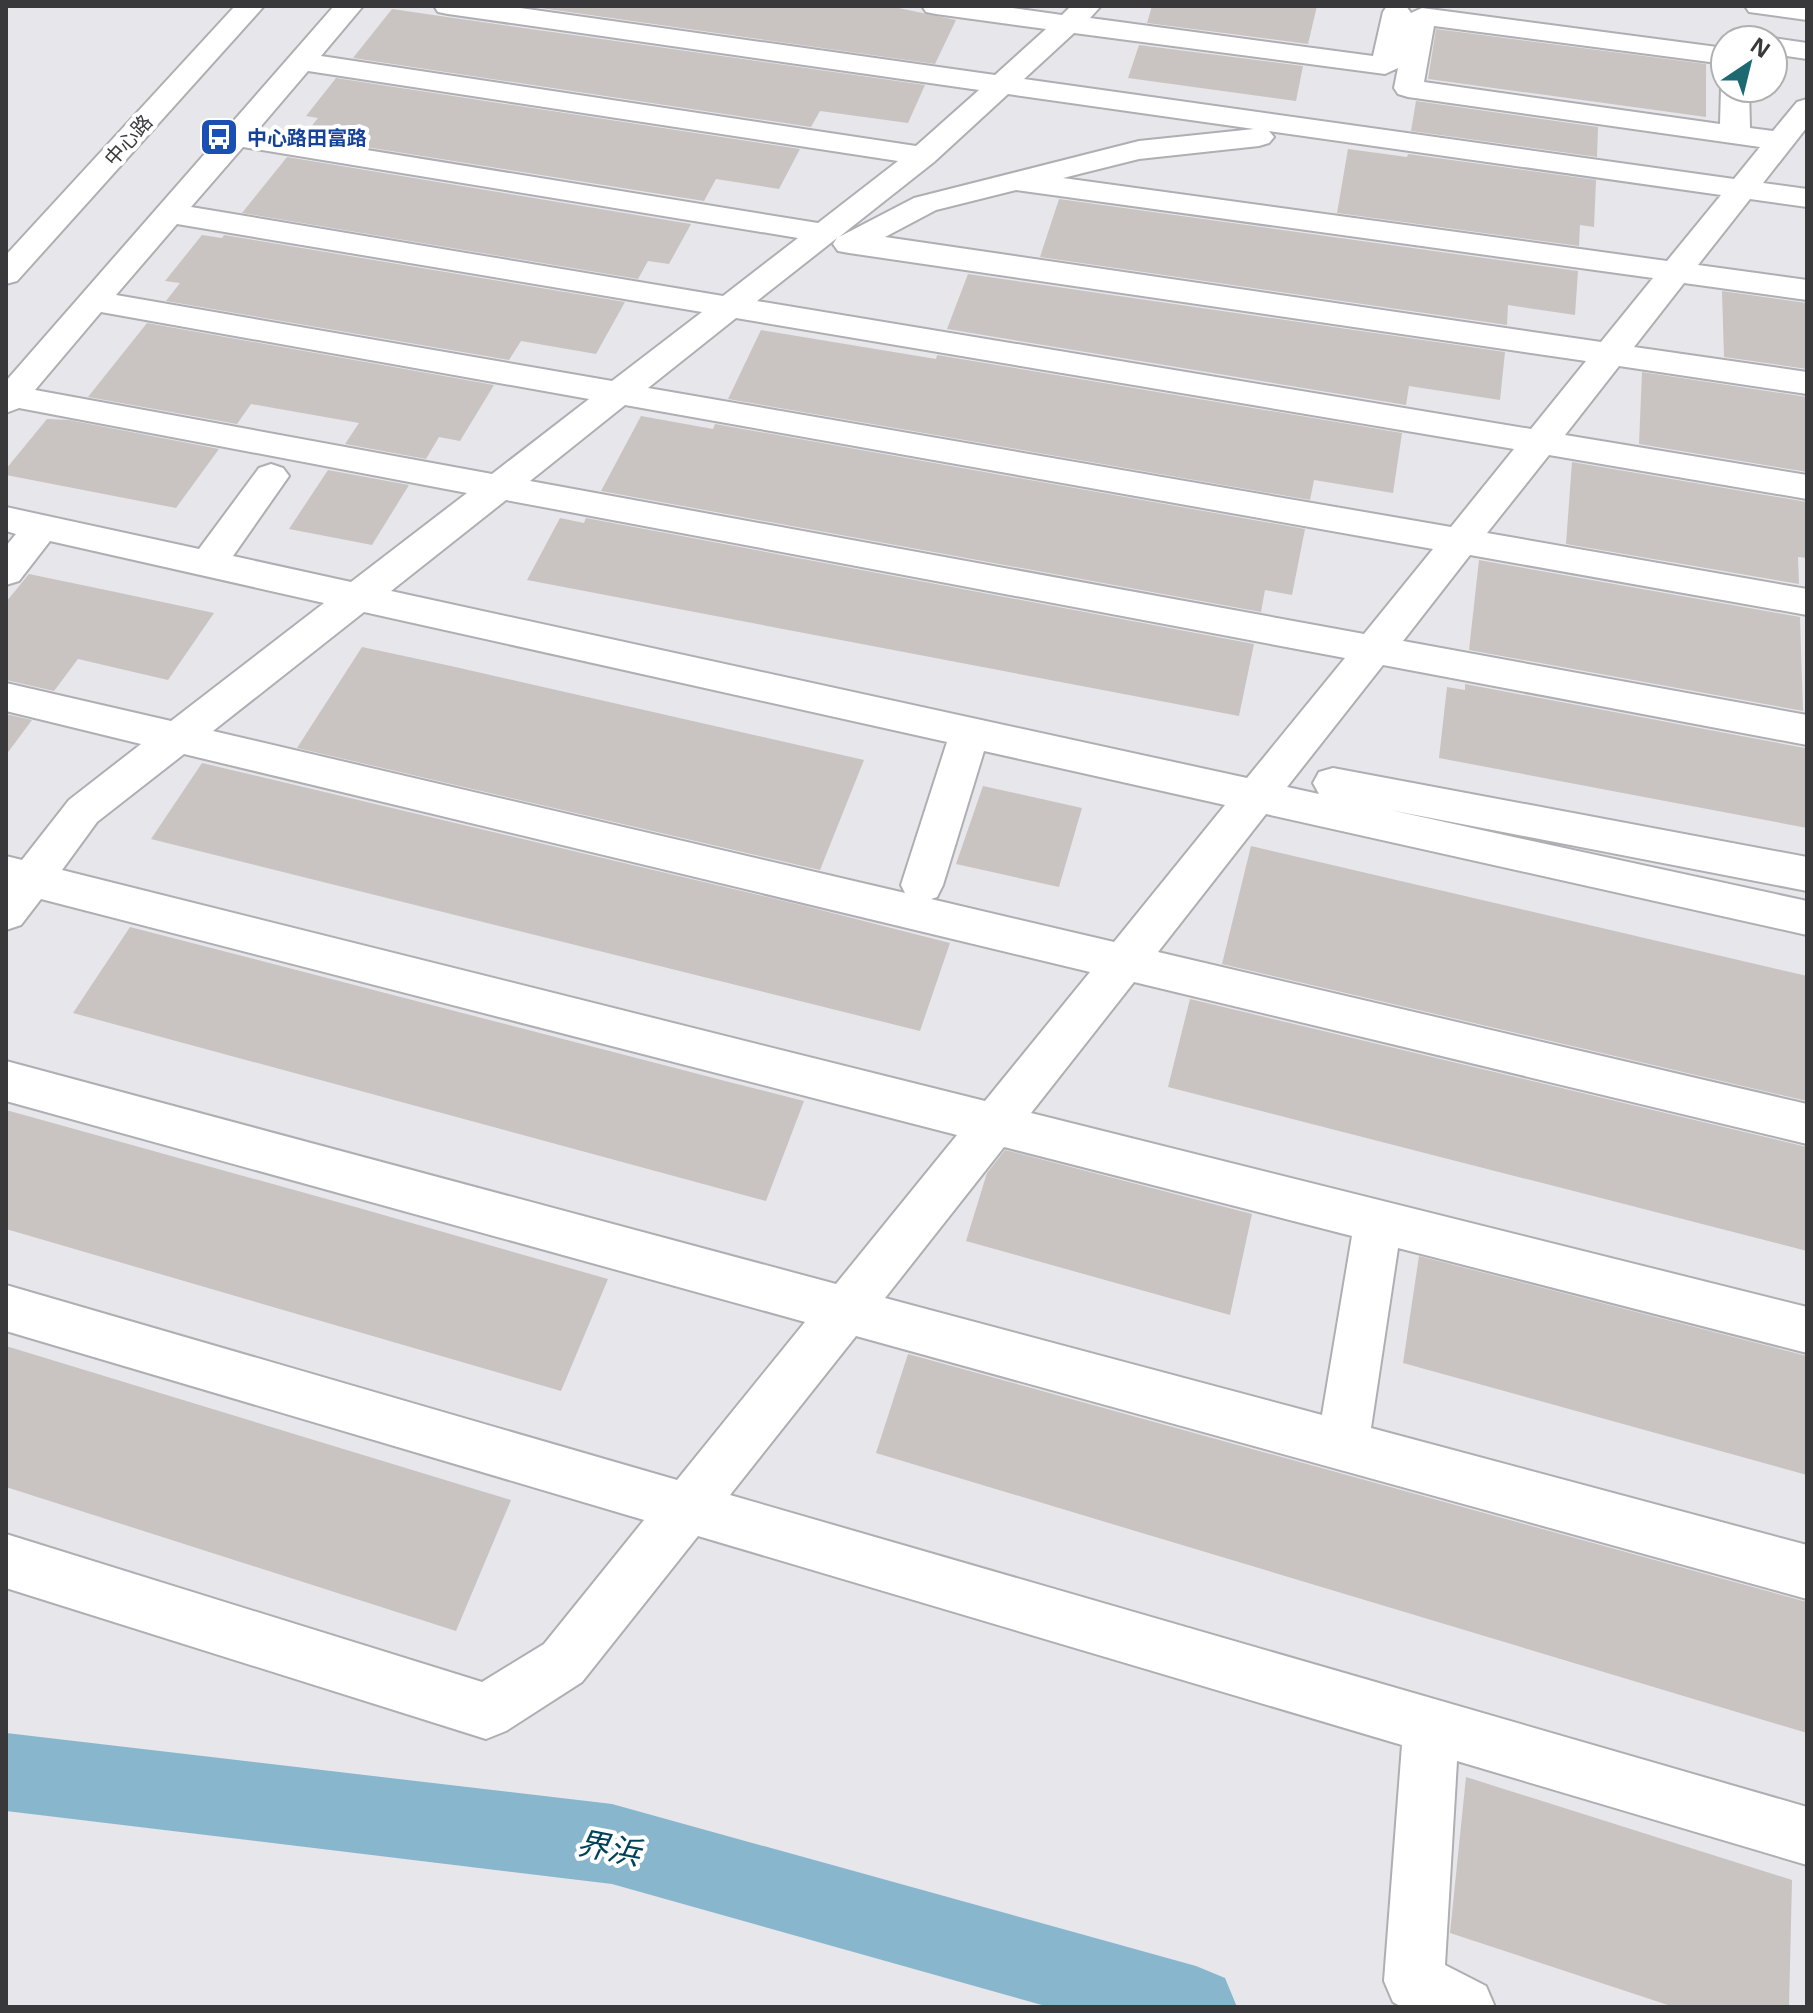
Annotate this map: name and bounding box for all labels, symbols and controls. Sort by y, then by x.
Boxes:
north arrow [1709,24,1789,104]
text: N [1745,29,1777,64]
street label: 中心路 [98,109,158,171]
bus stop icon: 中心路田富路 [198,116,240,158]
place label: 中心路田富路 [247,124,367,151]
water label: 界浜 [573,1820,647,1875]

